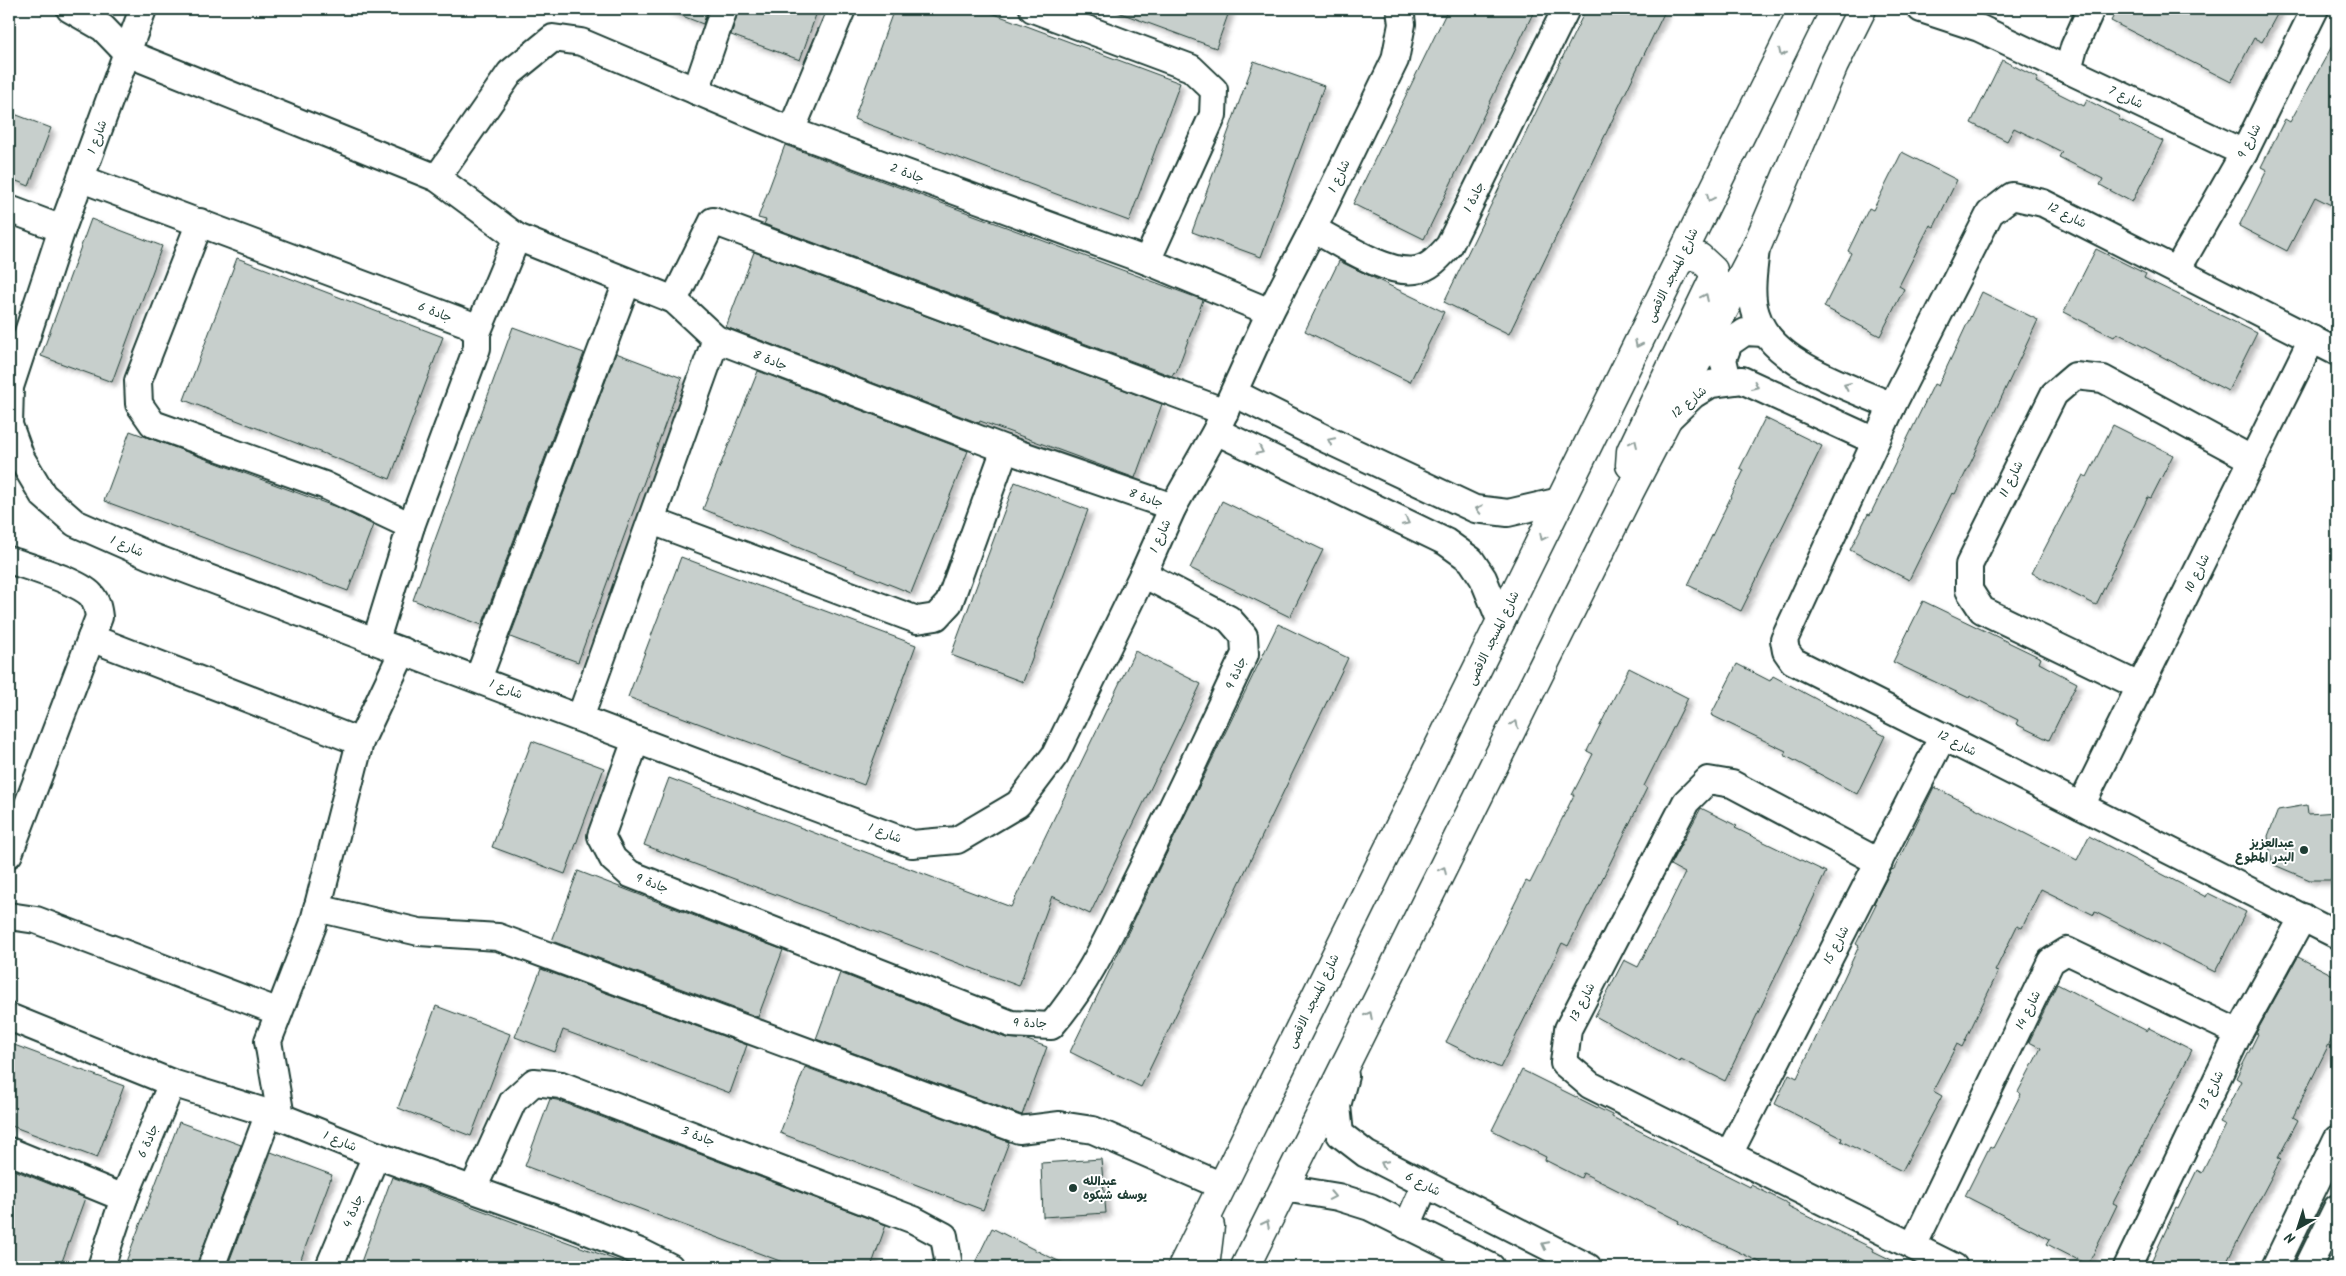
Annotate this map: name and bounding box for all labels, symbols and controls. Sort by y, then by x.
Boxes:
one-way arrow [1778,47,1788,56]
street label: شارع 7 [2105,81,2146,114]
street label: شارع 1 [83,118,112,157]
street label: شارع 9 [2233,121,2266,162]
street label: شارع 1 [1323,157,1356,196]
street label: جادة 2 [887,159,927,188]
street label: جادة 1 [1459,179,1490,216]
one-way arrow [1706,193,1716,202]
street label: شارع 12 [2044,198,2090,233]
street label: شارع المسجد الاقصى [1641,225,1704,326]
one-way arrow [1698,293,1709,302]
street label: جادة 6 [415,297,454,328]
one-way arrow [1634,339,1644,348]
street label: جادة 8 [750,345,790,376]
one-way arrow [1750,379,1759,390]
one-way arrow [1843,381,1852,392]
street label: شارع 12 [1667,382,1711,423]
one-way arrow [1327,437,1336,448]
one-way arrow [1628,440,1638,449]
one-way arrow [1255,445,1264,455]
street label: شارع 11 [1995,458,2028,501]
street label: جادة 8 [1126,484,1166,513]
one-way arrow [1474,504,1483,515]
one-way arrow [1401,516,1410,527]
street label: شارع 1 [1145,517,1176,556]
street label: شارع 1 [107,531,146,562]
one-way arrow [1539,532,1549,541]
street label: شارع 10 [2180,551,2215,596]
street label: شارع المسجد الاقصى [1462,588,1525,689]
street label: جادة 9 [1221,654,1252,693]
street label: شارع 1 [486,674,525,705]
one-way arrow [1508,721,1518,730]
street label: شارع 12 [1934,726,1980,761]
street label: شارع 1 [865,818,904,849]
place label: عبدالعزيز البدر المطوع [2235,834,2295,867]
marker: عبدالعزيز البدر المطوع [2298,844,2310,856]
one-way arrow [1436,866,1447,875]
street label: جادة 9 [633,869,671,898]
street label: شارع 15 [1819,923,1854,968]
street label: شارع المسجد الاقصى [1282,951,1345,1052]
street label: شارع 13 [1565,979,1600,1025]
street label: شارع 14 [2011,988,2046,1033]
one-way arrow [1363,1011,1373,1020]
street label: جادة 9 [1013,1013,1047,1034]
street label: شارع 13 [2194,1067,2229,1113]
street label: جادة 6 [133,1121,164,1161]
street label: جادة 3 [678,1121,718,1152]
street label: شارع 1 [320,1126,359,1157]
one-way arrow [1381,1160,1390,1170]
street label: شارع 6 [1402,1167,1444,1201]
place label: عبدالله يوسف شبكوه [1083,1172,1147,1205]
marker: عبدالله يوسف شبكوه [1067,1182,1079,1194]
street label: جادة 4 [338,1191,369,1231]
one-way arrow [1328,1191,1337,1201]
north arrow [2274,1204,2324,1254]
one-way arrow [1260,1220,1271,1229]
text: N [2280,1226,2301,1249]
one-way arrow [1541,1241,1550,1251]

